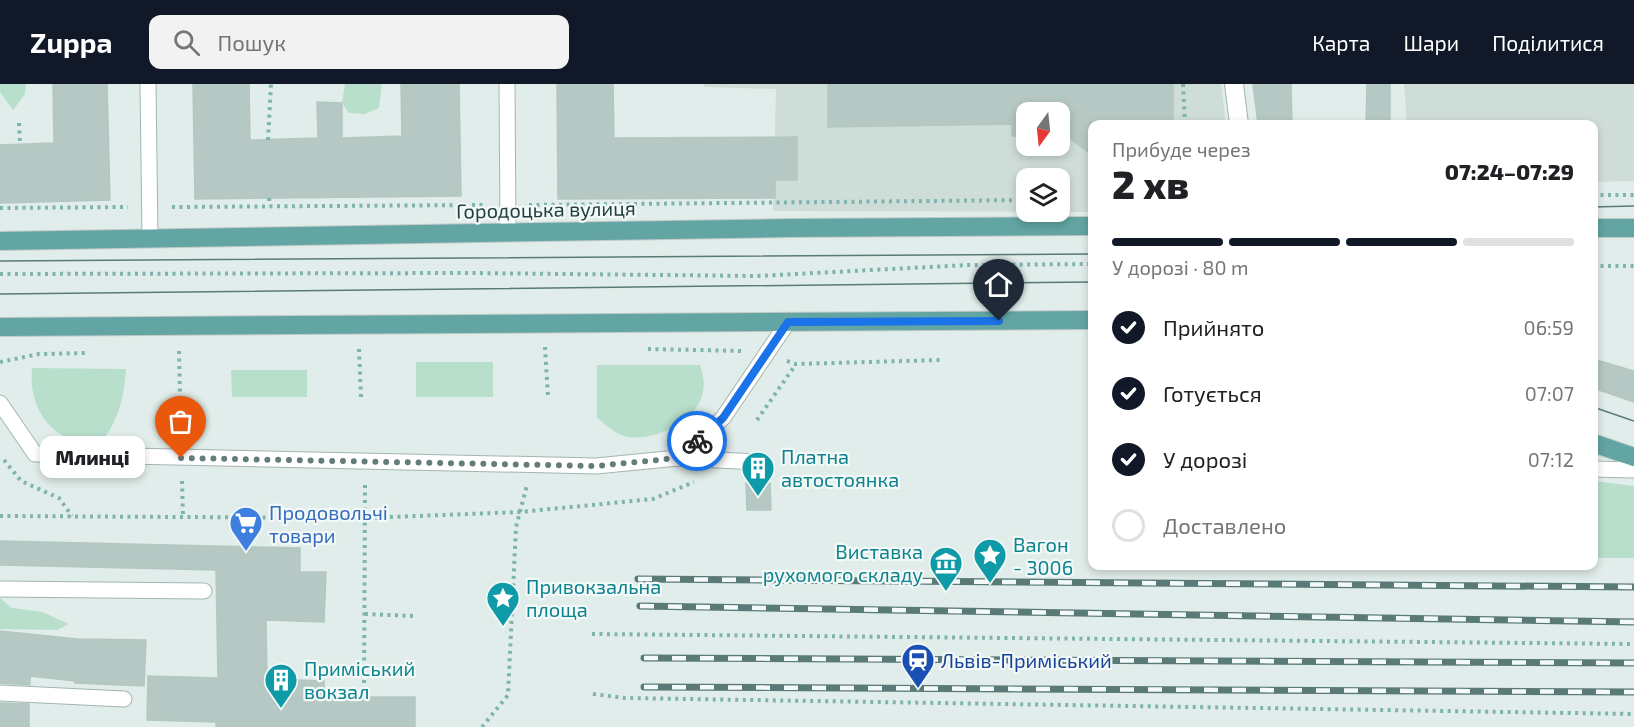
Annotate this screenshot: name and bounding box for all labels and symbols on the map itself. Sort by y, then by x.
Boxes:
north arrow [1016,102,1070,156]
street label: Городоцька вулиця [456,195,636,224]
pin [973,259,1024,321]
pin [155,396,206,458]
courier [667,411,727,471]
callout: Млинці [40,437,145,479]
place label: Платна автостоянка [781,444,899,491]
building icon: Платна автостоянка [740,450,776,497]
place label: Продовольчі товари [269,500,388,547]
supermarket icon: Продовольчі товари [228,505,264,552]
place label: Вагон - 3006 [1013,532,1073,579]
place icon: Вагон - 3006 [972,537,1008,584]
place label: Виставка рухомого складу [763,539,923,587]
museum icon: Виставка рухомого складу [928,545,964,592]
place label: Привокзальна площа [526,574,661,621]
place icon: Привокзальна площа [485,580,521,627]
station icon: Львів-Приміський [900,642,936,689]
place label: Львів-Приміський [941,648,1112,672]
place label: Приміський вокзал [304,656,415,703]
building icon: Приміський вокзал [263,662,299,709]

